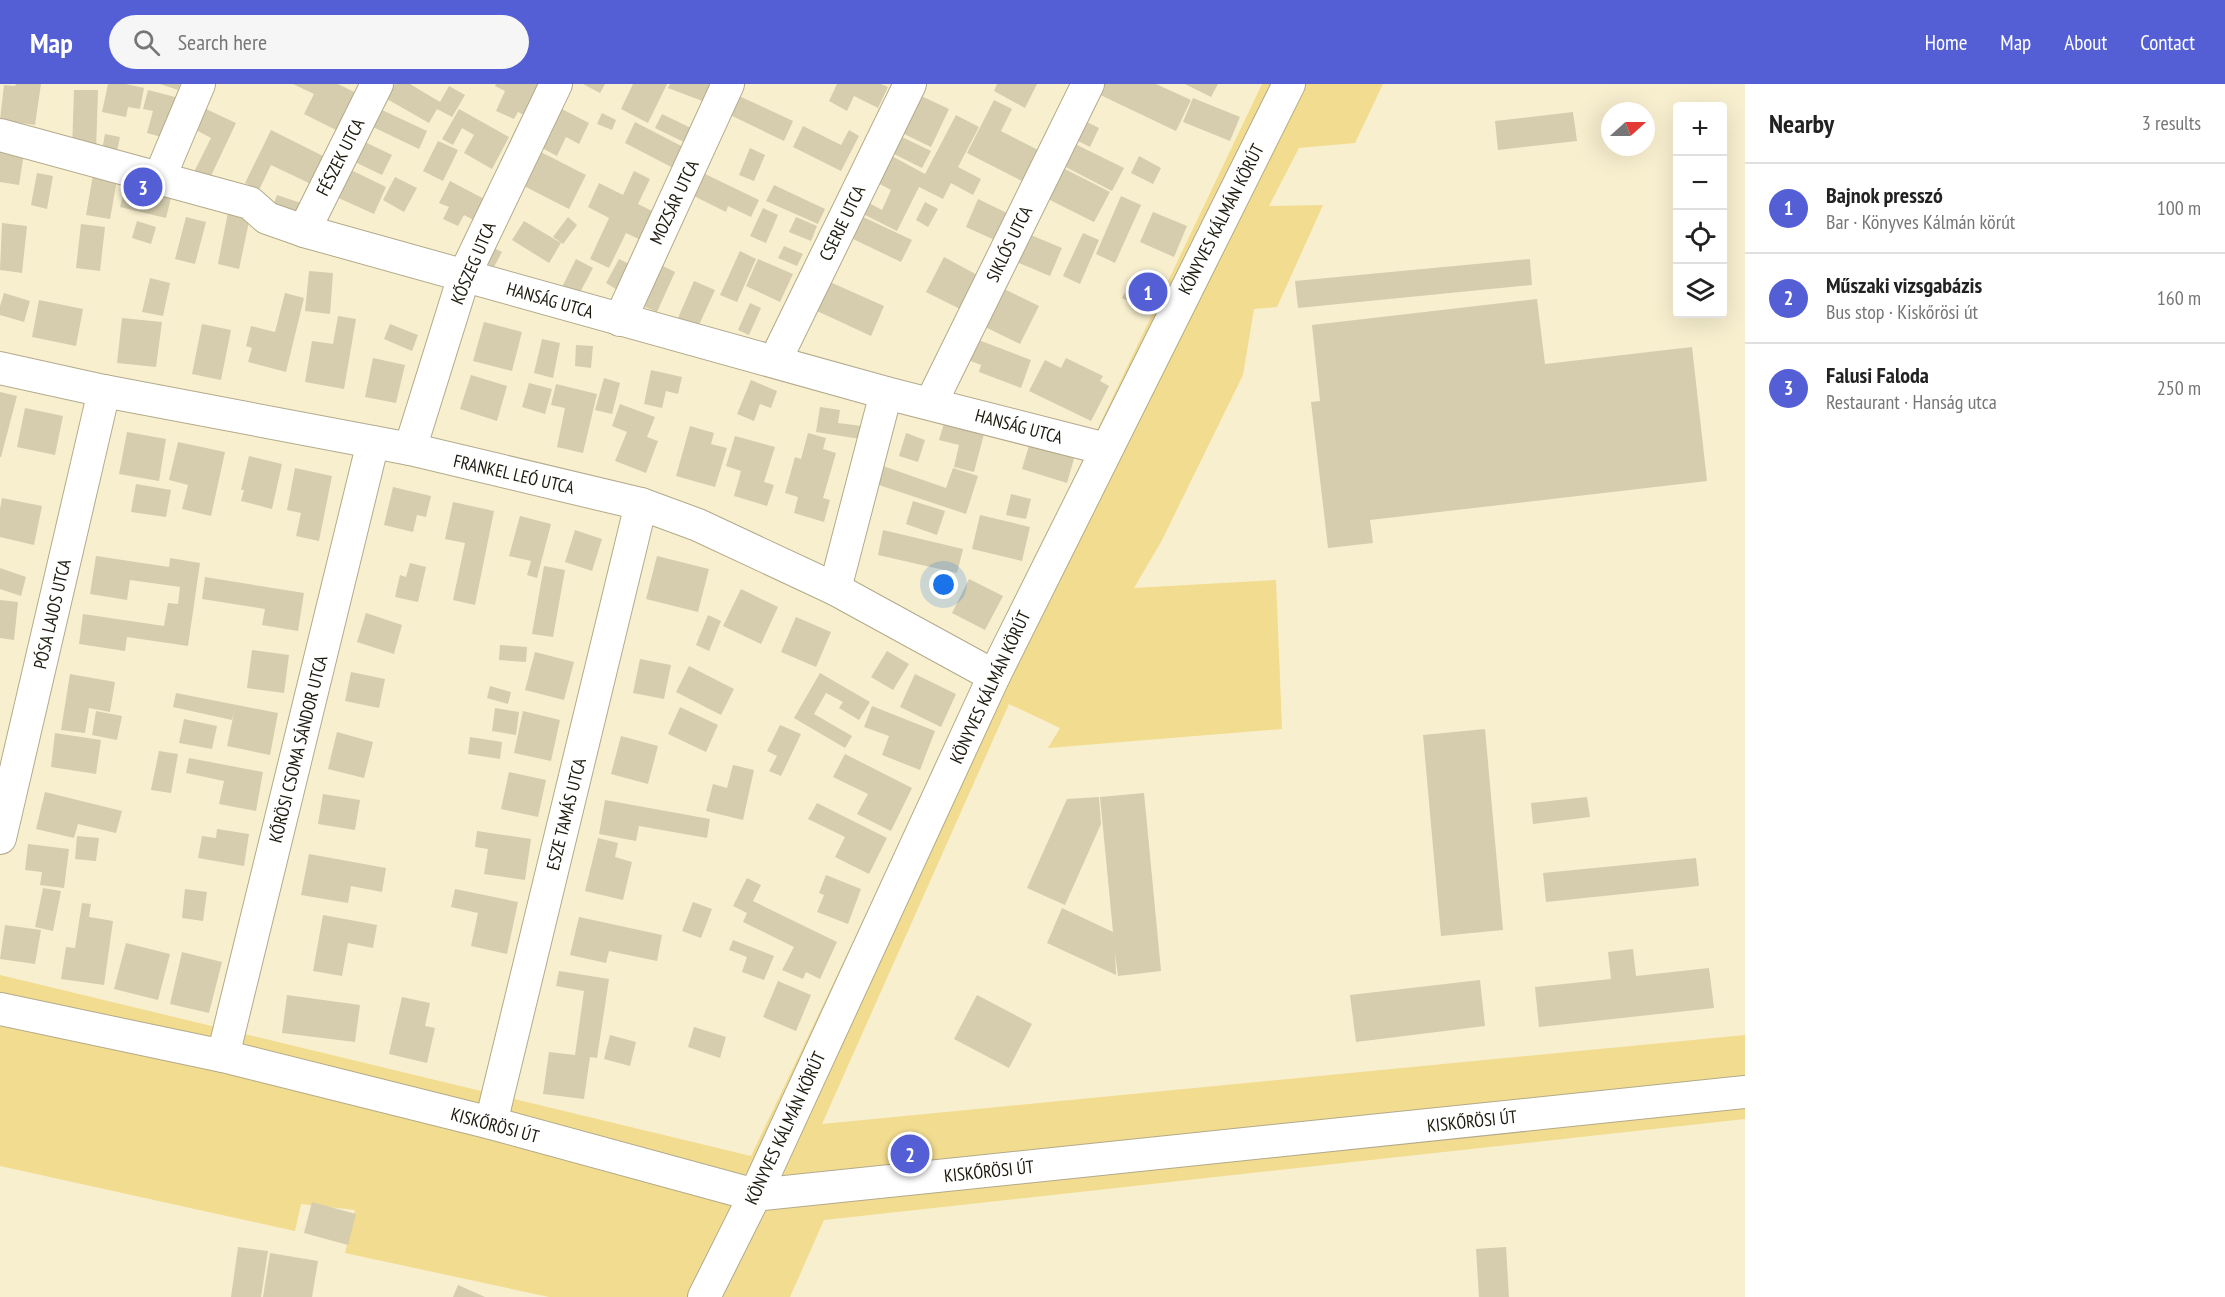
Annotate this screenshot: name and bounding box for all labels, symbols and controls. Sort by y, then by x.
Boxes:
search box [109,15,529,69]
text: Map [30,24,73,61]
icon: search [130,26,163,59]
text: Search here [178,28,267,56]
text: Home [1925,29,1967,56]
text: Map [2000,29,2031,56]
text: About [2064,29,2107,56]
text: Contact [2140,29,2195,56]
north arrow [1601,102,1655,156]
map controls [1673,102,1727,318]
button: + [1673,102,1727,156]
text: Nearby [1769,107,1834,140]
text: 3 results [2142,110,2201,136]
street label: FÉSZEK UTCA [311,114,369,200]
street label: KÖNYVES KÁLMÁN KÖRÚT [1173,140,1269,298]
street label: MOZSÁR UTCA [644,156,704,248]
button: − [1673,156,1727,210]
pin: 3 [124,164,162,210]
street label: CSERJE UTCA [814,181,870,265]
text: Bajnok presszó [1826,181,1943,209]
text: 1 [1784,195,1793,221]
text: 100 m [2157,195,2201,221]
street label: SIKLÓS UTCA [981,202,1037,286]
text: Bar · Könyves Kálmán körút [1826,209,2015,235]
button: locate [1673,210,1727,264]
street label: KŐSZEG UTCA [445,218,501,308]
button: layers [1673,264,1727,318]
pin: 1 [1128,270,1168,314]
text: Műszaki vizsgabázis [1826,271,1982,299]
street label: HANSÁG UTCA [504,277,597,324]
text: 2 [1784,285,1793,311]
text: 160 m [2157,285,2201,311]
text: Bus stop · Kiskőrösi út [1826,299,1978,325]
text: Falusi Faloda [1826,361,1929,389]
text: 3 [1784,375,1793,401]
text: 250 m [2157,375,2201,401]
text: Restaurant · Hanság utca [1826,389,1997,415]
street label: HANSÁG UTCA [973,403,1066,449]
street label: FRANKEL LEÓ UTCA [451,449,577,499]
street label: PÓSA LAJOS UTCA [28,556,76,671]
your location [929,570,958,599]
street label: KÖNYVES KÁLMÁN KÖRÚT [944,607,1036,767]
street label: KŐRÖSI CSOMA SÁNDOR UTCA [264,653,332,845]
street label: ESZE TAMÁS UTCA [541,755,591,872]
street label: KÖNYVES KÁLMÁN KÖRÚT [739,1048,831,1208]
street label: KISKŐRÖSI ÚT [448,1102,542,1148]
street label: KISKŐRÖSI ÚT [1426,1105,1518,1137]
pin: 2 [890,1132,930,1176]
street label: KISKŐRÖSI ÚT [943,1155,1035,1187]

